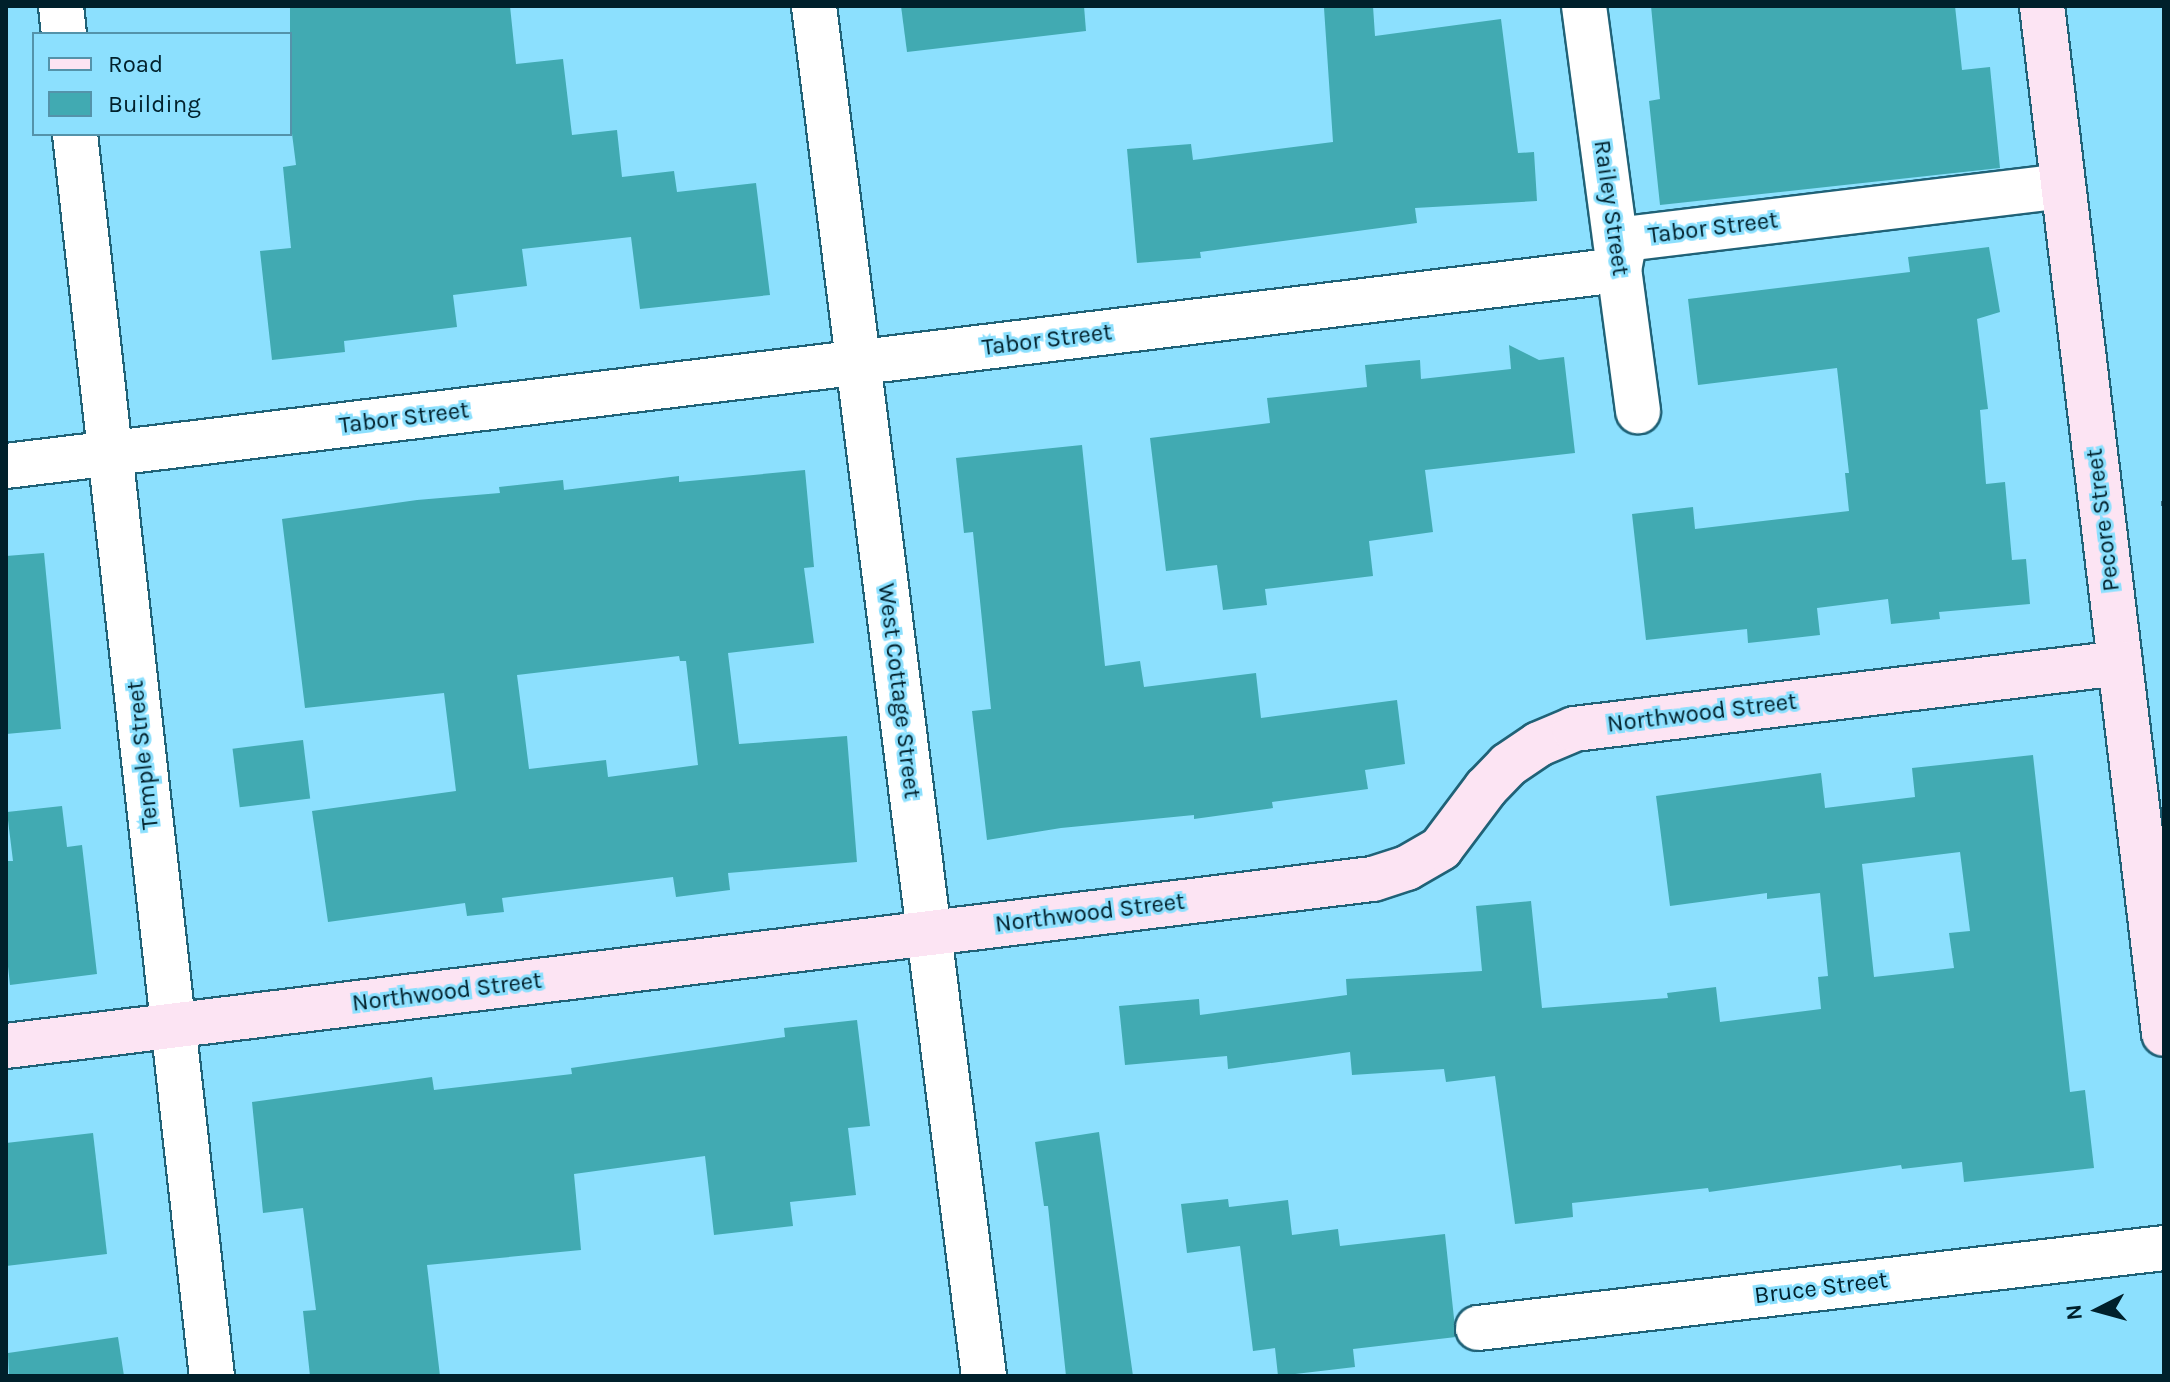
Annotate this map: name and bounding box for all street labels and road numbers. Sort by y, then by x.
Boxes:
street label: Railey Street [1587,138,1635,278]
street label: Tabor Street [1646,206,1780,250]
street label: Tabor Street [980,318,1114,362]
street label: Tabor Street [337,396,471,440]
street label: Pecore Street [2080,447,2126,593]
street label: West Cottage Street [871,582,927,800]
street label: Temple Street [121,679,165,831]
street label: Northwood Street [1605,687,1799,739]
street label: Northwood Street [993,887,1187,939]
street label: Northwood Street [350,966,544,1018]
street label: Bruce Street [1753,1266,1889,1310]

